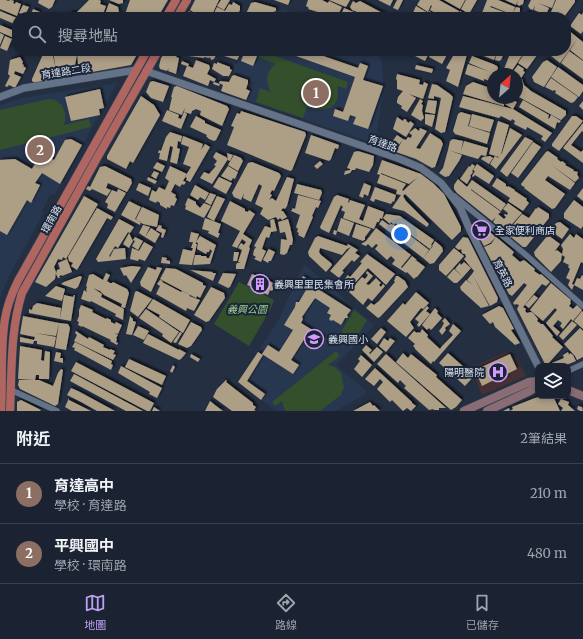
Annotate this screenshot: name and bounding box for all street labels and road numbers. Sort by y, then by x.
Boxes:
street label: 育達路二段 [40,61,92,82]
street label: 育達路 [367,132,399,155]
street label: 環南路 [38,203,64,236]
street label: 育英路 [490,257,515,290]

